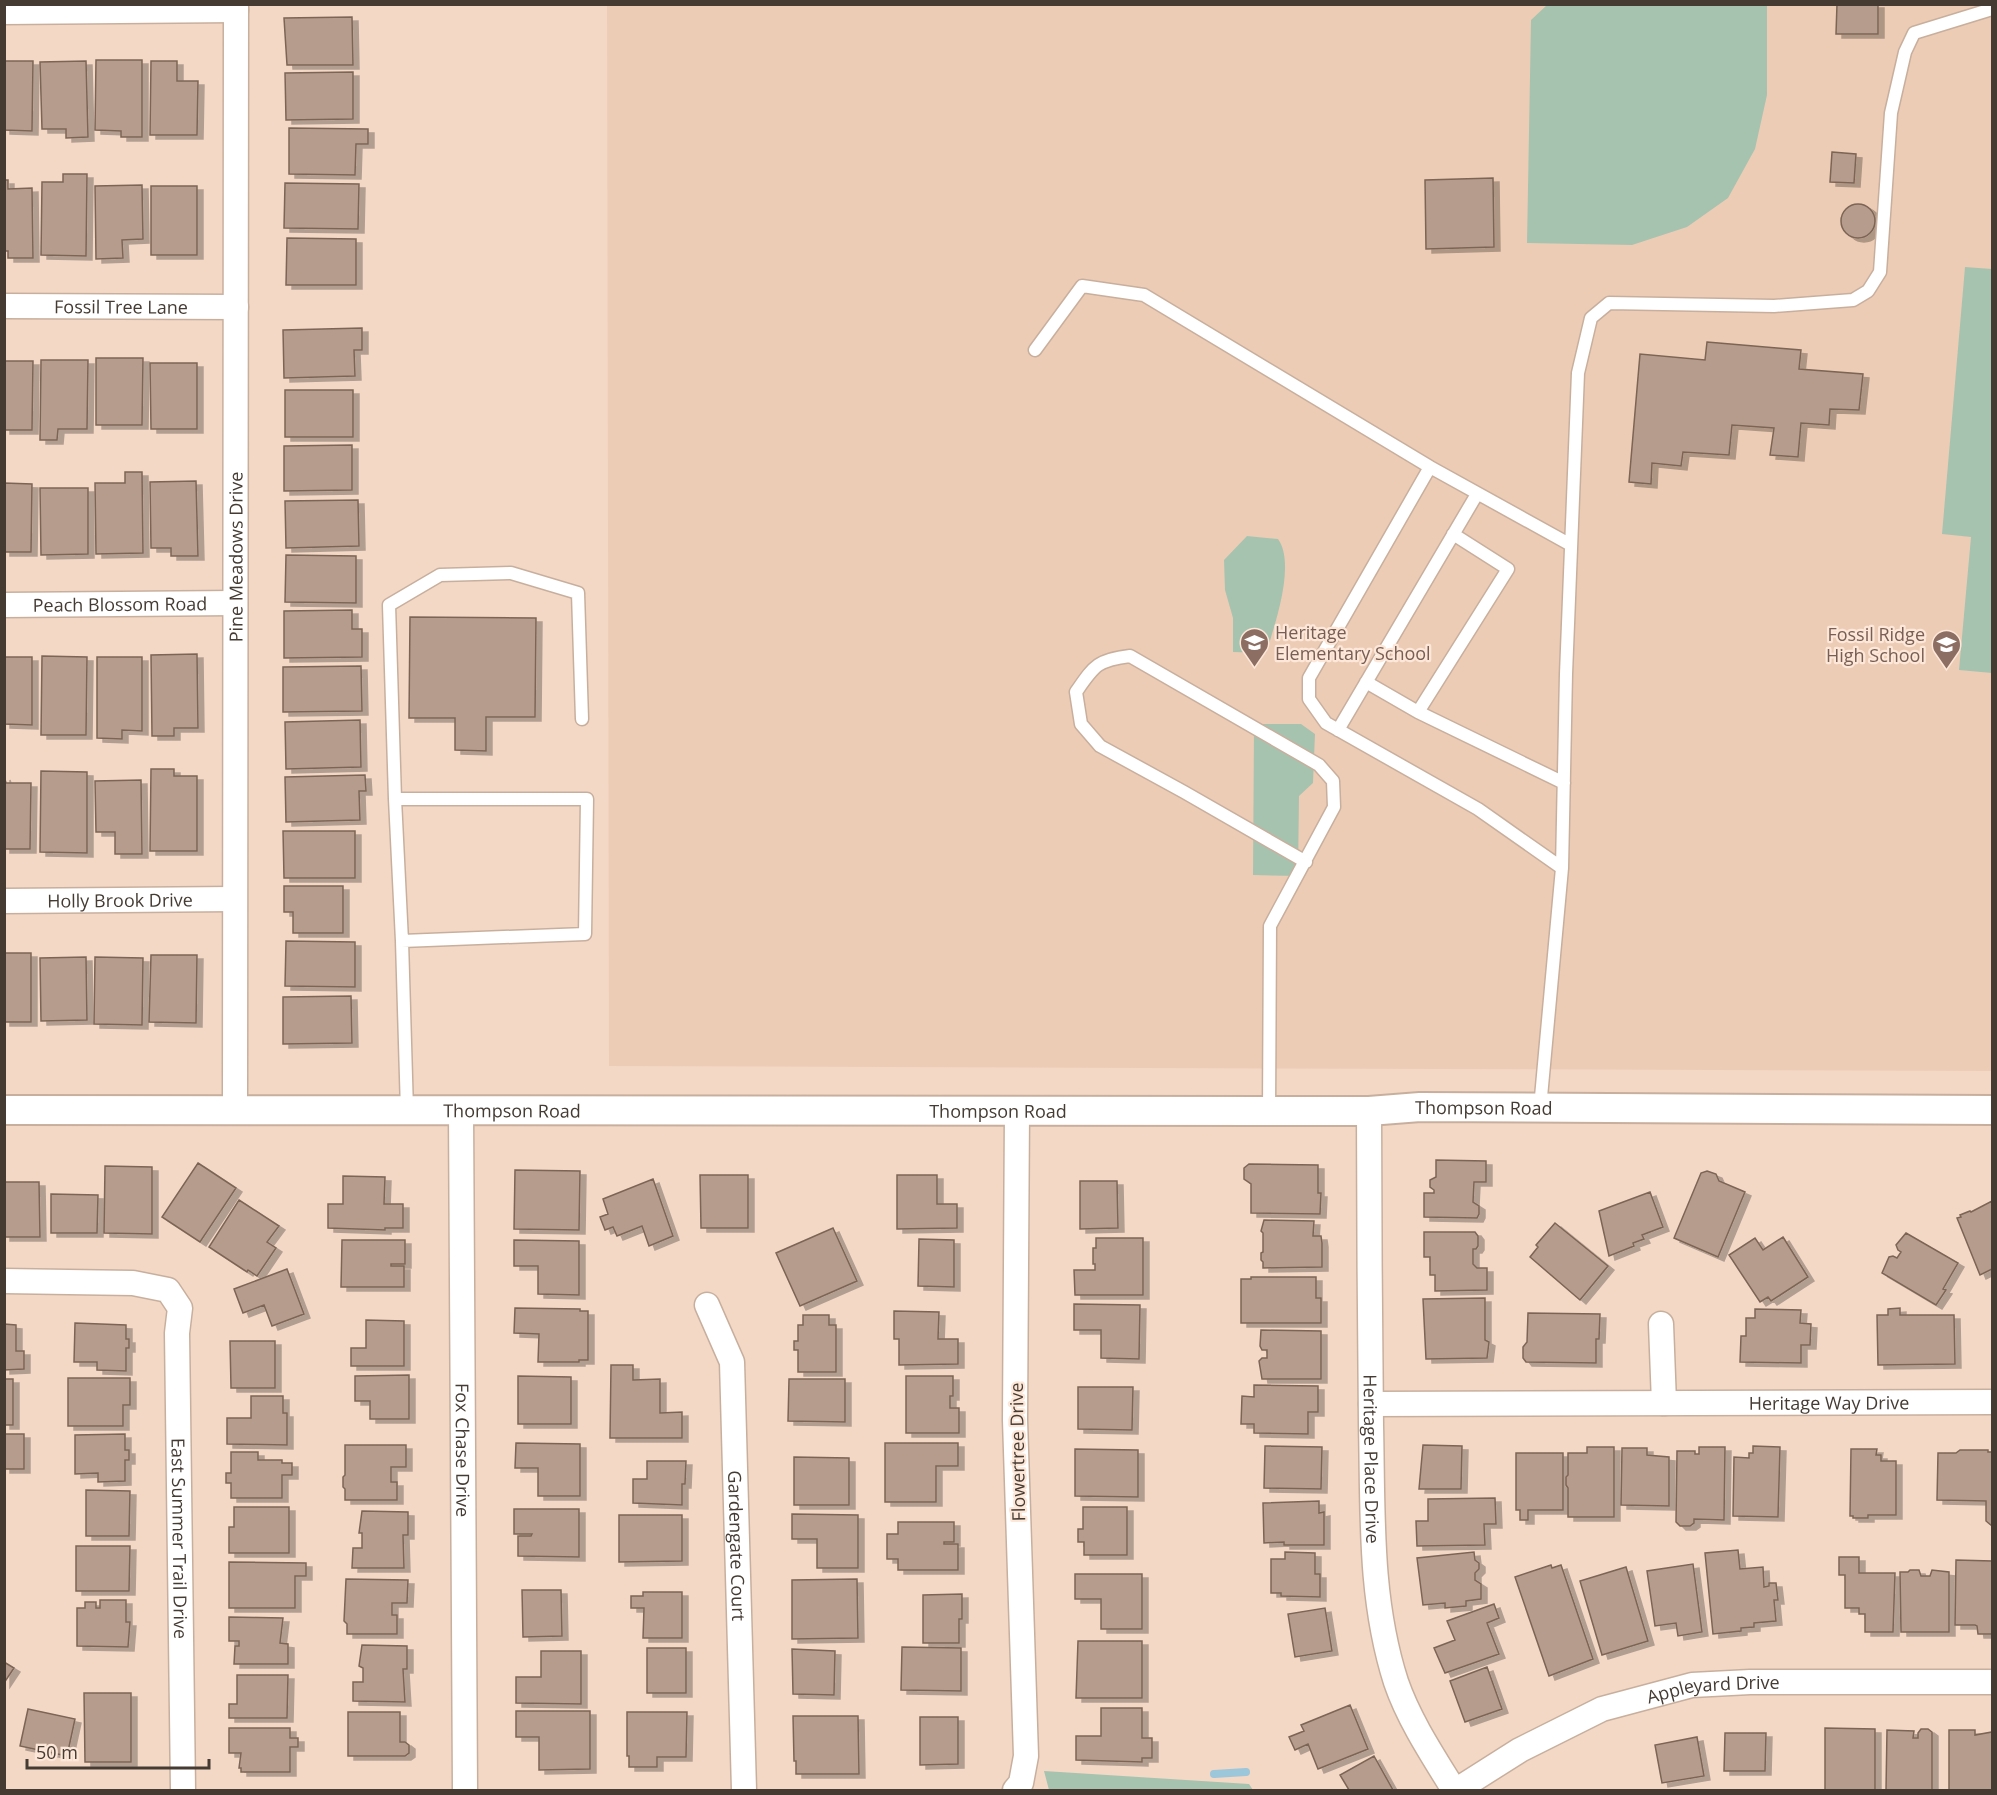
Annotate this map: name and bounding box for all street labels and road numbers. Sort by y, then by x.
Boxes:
street label: Fossil Tree Lane [54,294,188,319]
street label: Pine Meadows Drive [223,472,248,642]
street label: Peach Blossom Road [33,591,207,617]
street label: Holly Brook Drive [47,887,193,913]
street label: Thompson Road [1415,1095,1553,1120]
street label: Thompson Road [443,1098,581,1122]
street label: Thompson Road [929,1099,1067,1123]
street label: Heritage Place Drive [1359,1374,1385,1544]
street label: Flowertree Drive [1004,1382,1030,1522]
street label: Fox Chase Drive [451,1383,475,1517]
street label: Heritage Way Drive [1749,1390,1909,1415]
street label: East Summer Trail Drive [166,1438,193,1639]
street label: Gardengate Court [723,1470,751,1621]
street label: Appleyard Drive [1644,1670,1780,1709]

